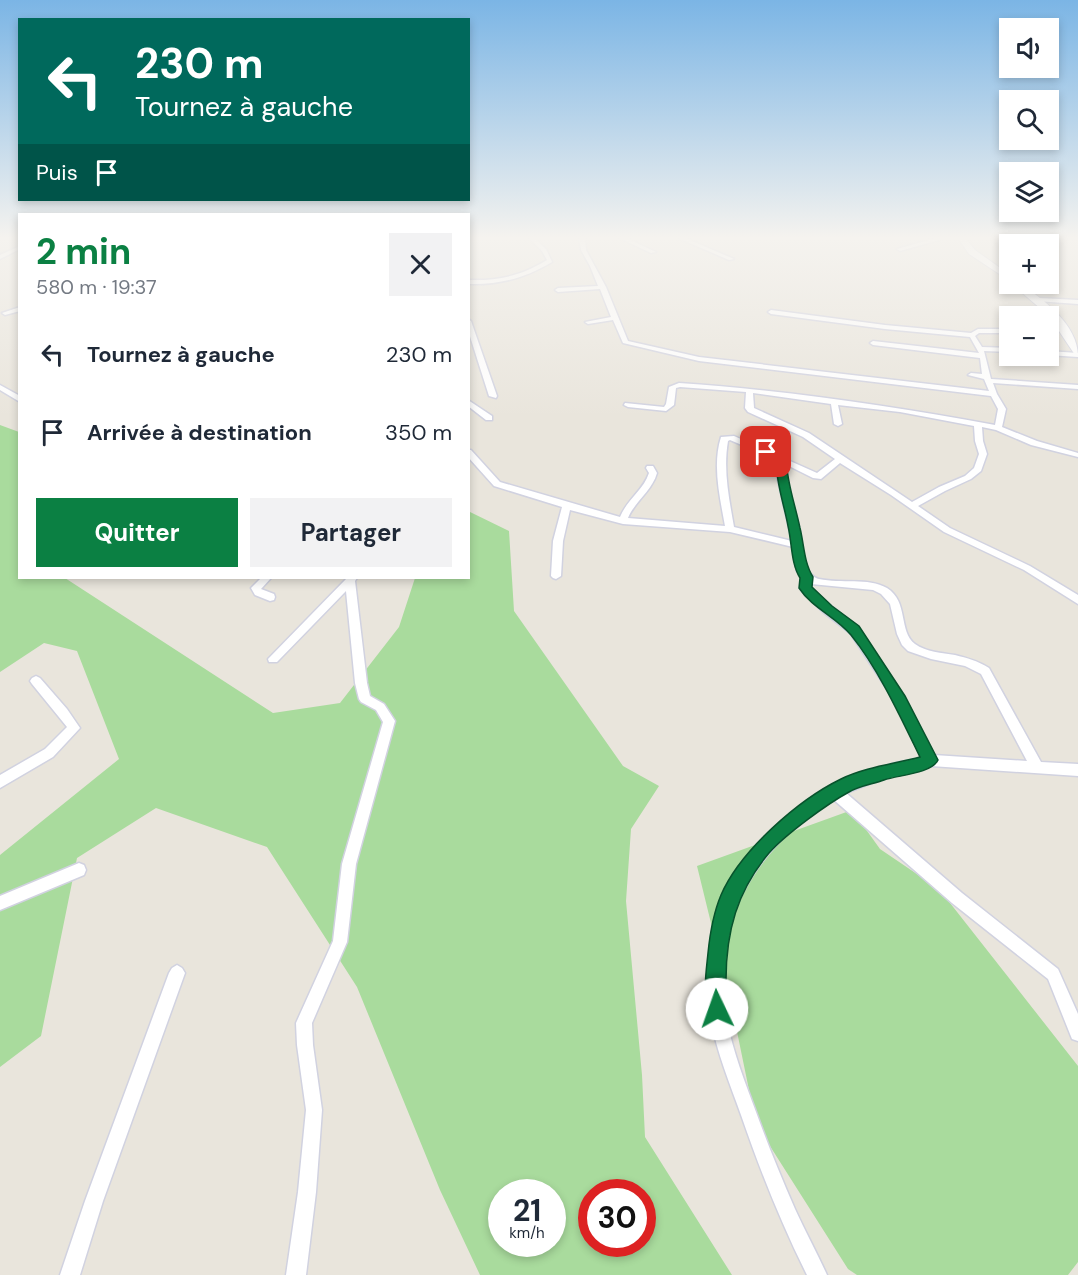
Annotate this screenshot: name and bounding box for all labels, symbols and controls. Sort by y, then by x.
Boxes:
map controls [999,18,1059,366]
button: sound [999,18,1059,78]
text: 230 m [135,36,264,91]
icon: left [36,42,114,120]
text: Tournez à gauche [135,89,353,124]
button: search [999,90,1059,150]
icon: arrive [90,156,123,189]
text: Puis [36,158,78,187]
button: layers [999,162,1059,222]
text: 2 min [36,228,131,275]
button: close [389,233,452,296]
button: + [999,234,1059,294]
text: 580 m · 19:37 [36,274,157,300]
button: − [999,306,1059,366]
icon: left [36,338,69,371]
text: Tournez à gauche [87,340,275,369]
text: 230 m [386,340,452,369]
icon: arrive [36,416,69,449]
text: Arrivée à destination [87,418,312,447]
text: 350 m [385,418,452,447]
pin [740,426,791,477]
icon: arrive [749,435,782,468]
button: Quitter [36,498,238,567]
button: Partager [250,498,452,567]
position arrow [685,977,749,1041]
speed limit sign: 30 [578,1179,656,1257]
text: 21 [513,1191,541,1230]
text: km/h [509,1223,545,1243]

